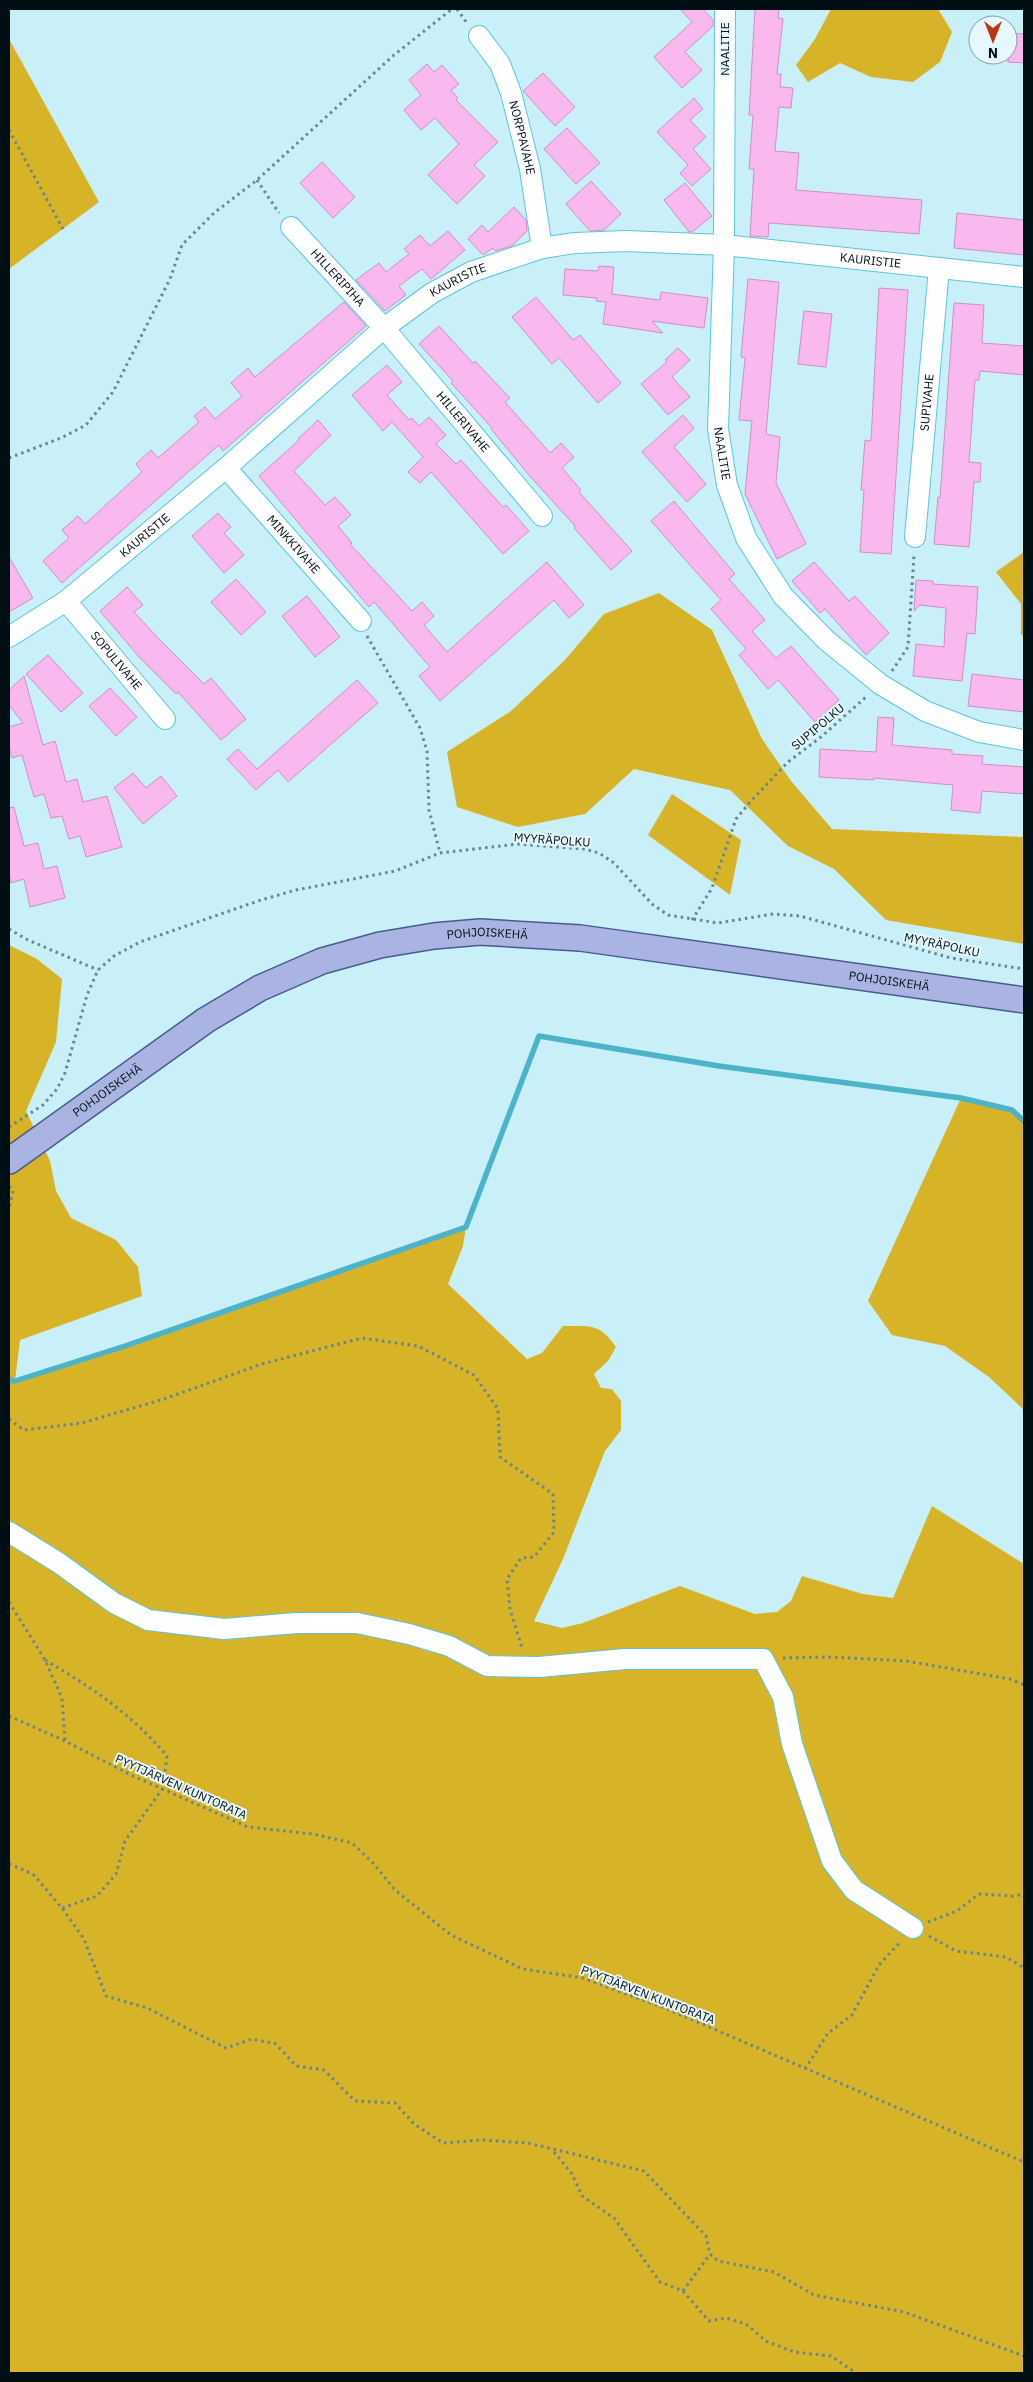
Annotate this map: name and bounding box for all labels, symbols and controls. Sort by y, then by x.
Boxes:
north arrow [968,15,1018,65]
street label: NAALITIE [717,22,732,76]
text: N [988,44,998,62]
street label: NORPPAVAHE [506,99,539,176]
street label: HILLERIPIHA [308,245,369,310]
street label: KAURISTIE [839,249,902,271]
street label: KAURISTIE [427,260,488,300]
street label: SUPIVAHE [916,373,937,432]
street label: HILLERIVAHE [434,388,493,455]
street label: NAALITIE [711,426,734,481]
street label: KAURISTIE [116,510,173,560]
street label: MINKKIVAHE [264,512,324,577]
street label: SOPULIVAHE [88,628,145,693]
street label: SUPIPOLKU [788,700,847,753]
street label: MYYRÄPOLKU [513,829,591,850]
street label: POHJOISKEHÄ [446,924,529,942]
street label: MYYRÄPOLKU [903,929,981,960]
street label: POHJOISKEHÄ [848,968,931,994]
street label: POHJOISKEHÄ [70,1060,145,1120]
street label: PYYTJÄRVEN KUNTORATA [113,1751,250,1822]
street label: PYYTJÄRVEN KUNTORATA [579,1962,718,2027]

